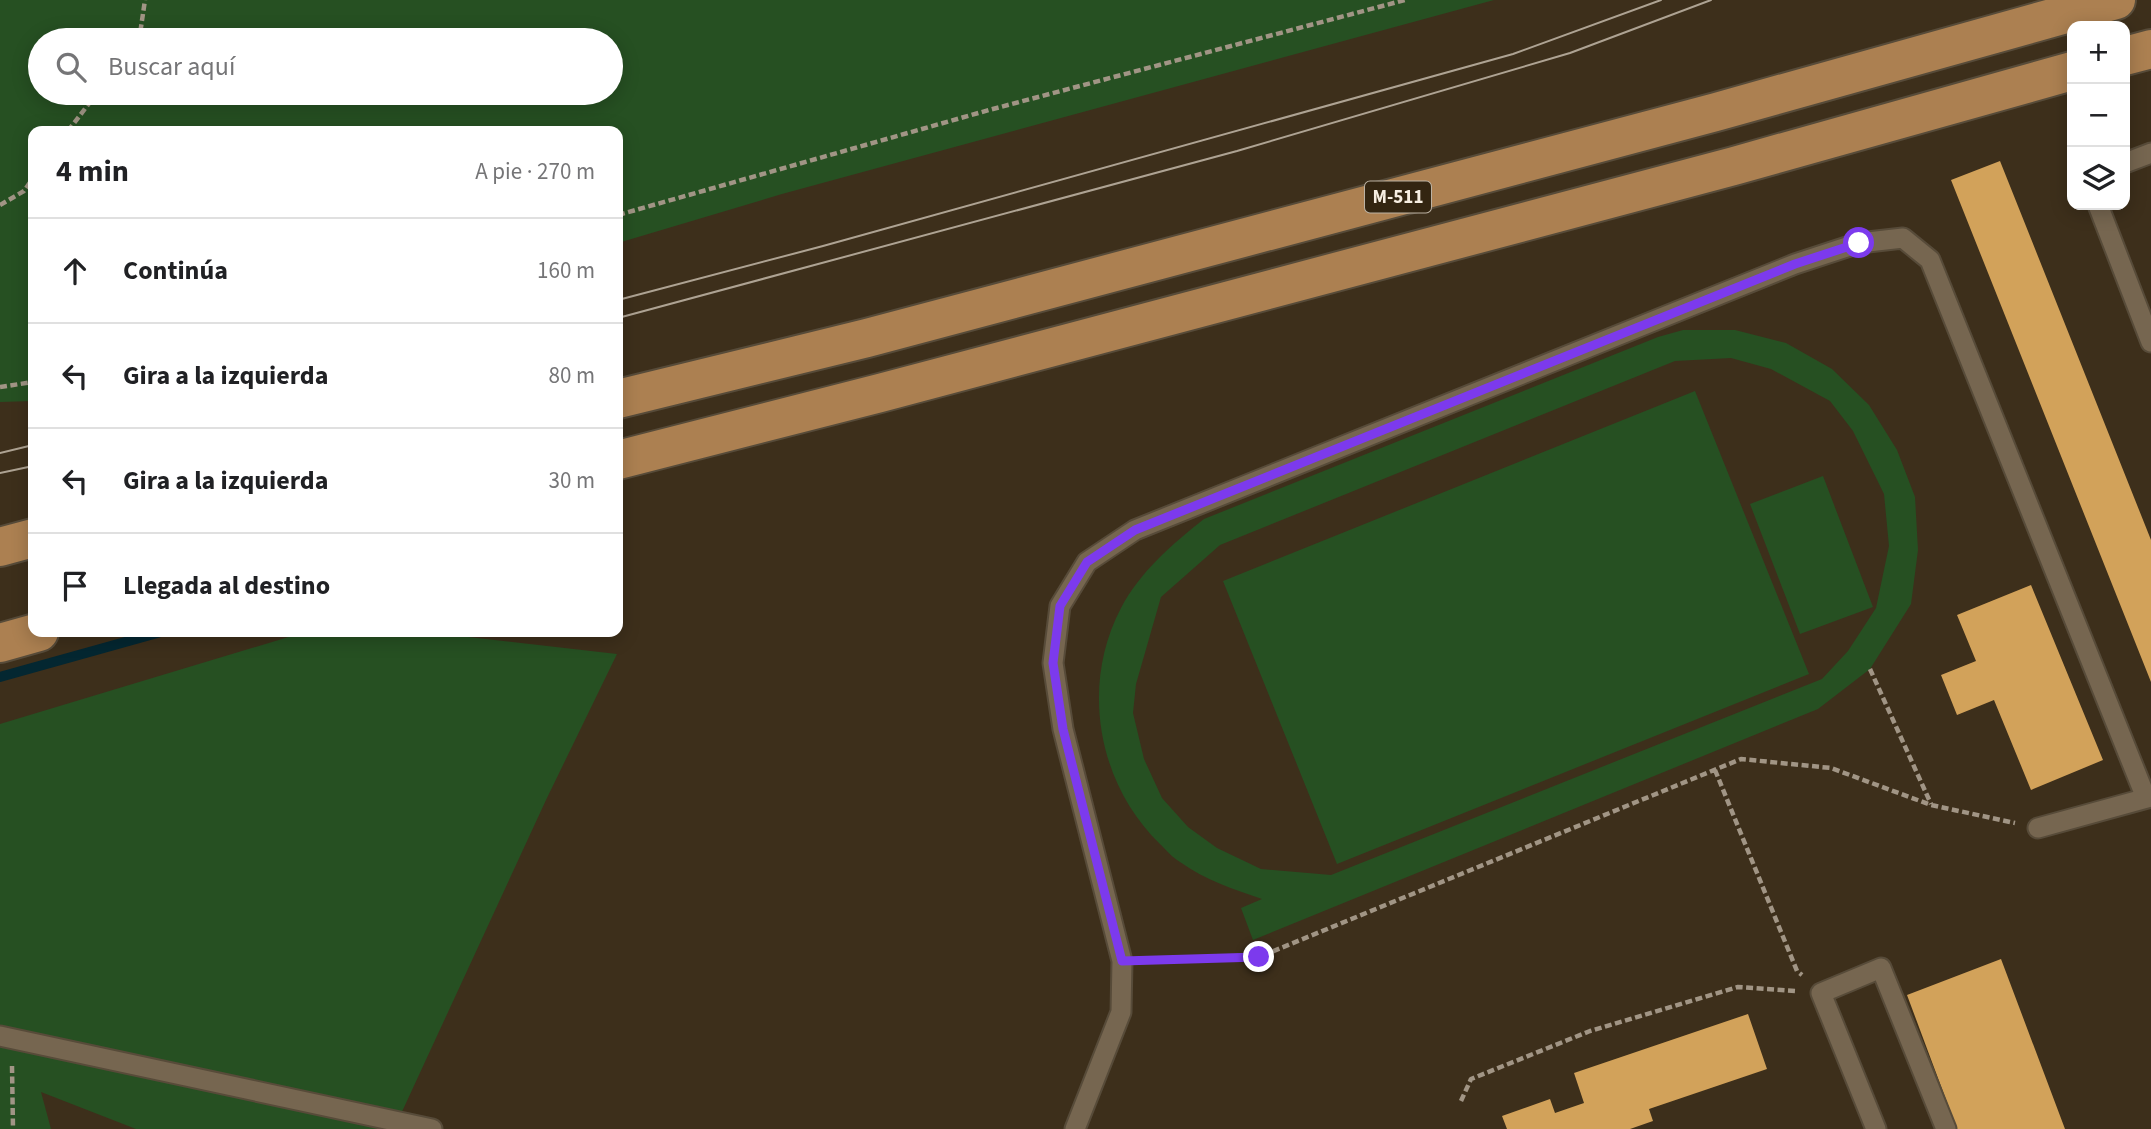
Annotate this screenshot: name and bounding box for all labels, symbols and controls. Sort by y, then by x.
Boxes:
map controls [2067,21,2130,210]
button: + [2067,21,2130,84]
search box [28,28,623,105]
icon: search [52,48,90,86]
text: Buscar aquí [108,48,235,85]
button: − [2067,84,2130,147]
button: layers [2067,147,2130,210]
text: 4 min [56,150,129,193]
text: A pie · 270 m [475,155,595,188]
road number: M-511 [1365,182,1431,212]
route start [1843,227,1874,258]
icon: ahead [56,252,94,290]
text: Continúa [123,252,228,289]
text: 160 m [537,254,595,287]
icon: left [56,357,94,395]
text: Gira a la izquierda [123,357,328,394]
text: 80 m [548,359,595,392]
icon: left [56,462,94,500]
text: Gira a la izquierda [123,462,328,499]
text: 30 m [548,464,595,497]
icon: arrive [56,567,94,605]
text: Llegada al destino [123,567,330,604]
route end [1243,941,1274,972]

